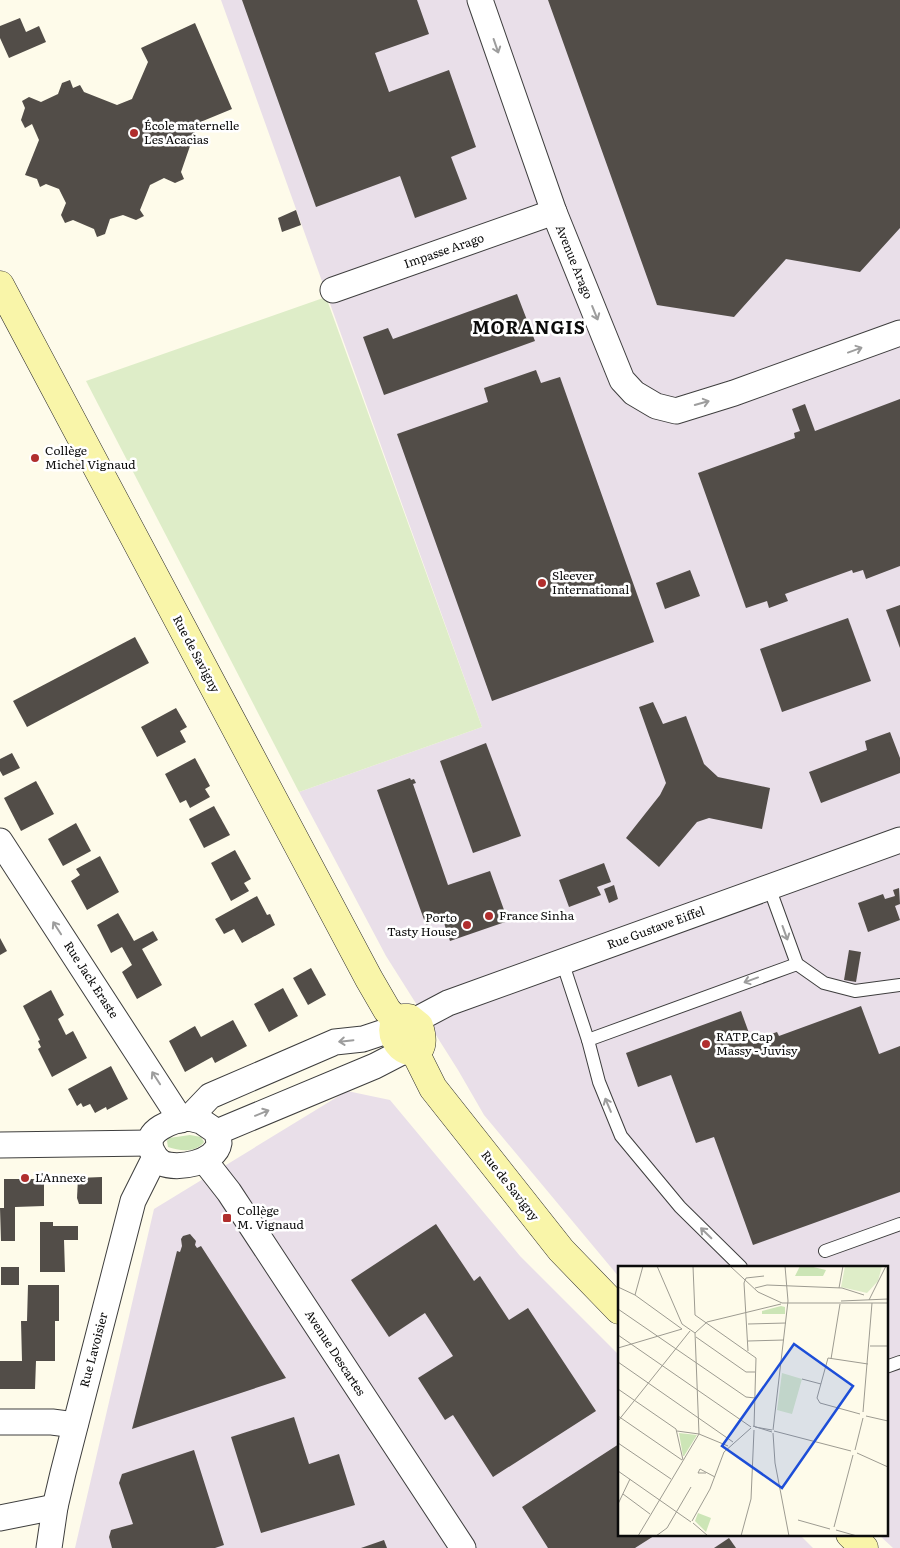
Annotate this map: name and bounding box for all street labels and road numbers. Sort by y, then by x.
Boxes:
street label: Avenue Arago [552,222,598,302]
street label: Impasse Arago [401,228,486,272]
street label: Rue de Savigny [169,612,225,695]
street label: Rue Gustave Eiffel [604,901,707,953]
street label: Rue Jack Eraste [60,937,124,1022]
street label: Rue de Savigny [477,1146,544,1225]
street label: Avenue Descartes [301,1306,371,1400]
street label: Rue Lavoisier [74,1310,112,1389]

